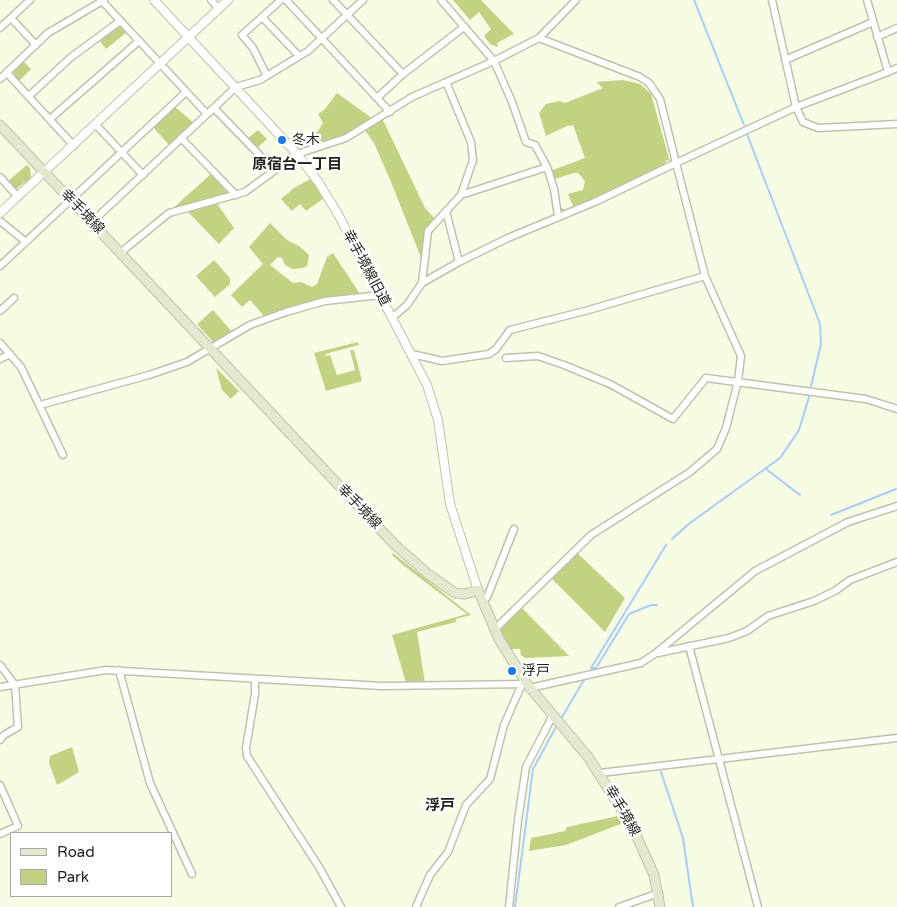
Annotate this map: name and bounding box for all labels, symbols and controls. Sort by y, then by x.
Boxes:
place label: 冬木 [292,132,320,148]
marker: 冬木 [276,134,288,146]
district label: 原宿台一丁目 [252,156,342,174]
street label: 幸手境線 [57,186,107,238]
street label: 幸手境線旧道 [339,227,393,309]
street label: 幸手境線 [334,481,384,533]
place label: 浮戸 [522,663,550,679]
marker: 浮戸 [506,665,518,677]
street label: 幸手境線 [601,783,643,839]
district label: 浮戸 [425,797,455,815]
legend [10,832,172,897]
text: Road [57,843,95,861]
text: Park [57,868,89,886]

